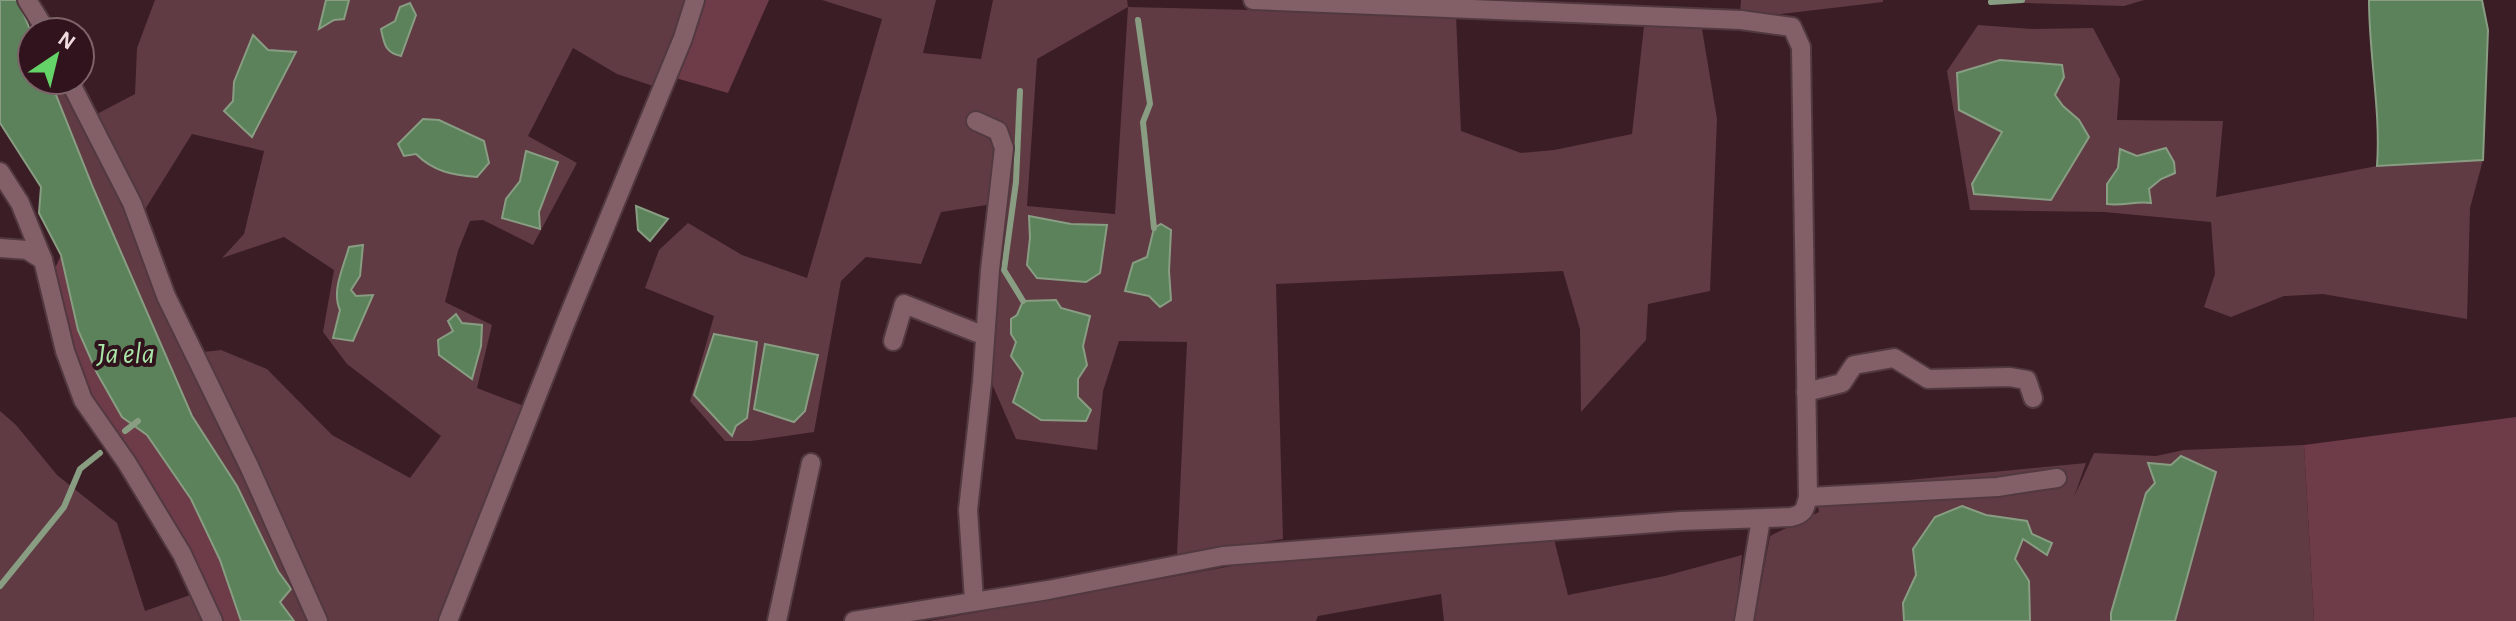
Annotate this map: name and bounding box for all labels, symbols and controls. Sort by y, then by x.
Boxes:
north arrow [16,16,96,96]
text: N [54,27,79,54]
water label: Ja ela [96,339,155,369]

